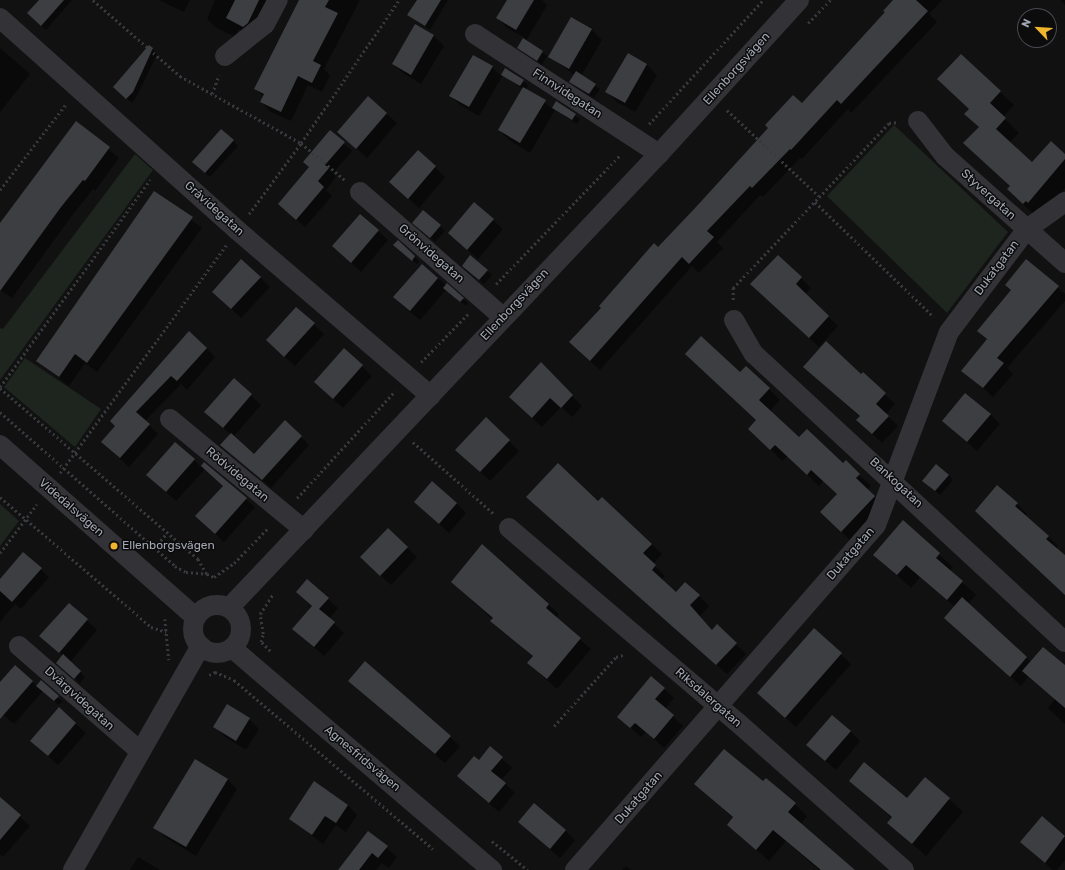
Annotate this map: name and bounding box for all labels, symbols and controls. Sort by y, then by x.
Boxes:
north arrow [1017,8,1057,48]
text: N [1019,17,1034,29]
street label: Ellenborgsvägen [701,30,773,108]
street label: Finnvidegatan [530,66,604,122]
street label: Styvergatan [958,167,1018,223]
street label: Gråvidegatan [181,179,247,239]
street label: Grönvidegatan [395,222,467,286]
street label: Dukatgatan [972,238,1022,298]
street label: Ellenborgsvägen [478,266,552,344]
street label: Rödvidegatan [203,445,271,505]
street label: Bankogatan [867,455,925,511]
street label: Videdalsvägen [36,476,106,540]
street label: Dukatgatan [824,525,878,583]
place label: Ellenborgsvägen [122,539,215,553]
marker: Ellenborgsvägen [109,541,119,551]
street label: Dvärgvidegatan [41,664,117,734]
street label: Riksdalergatan [672,665,744,731]
street label: Agnesfridsvägen [321,723,403,795]
street label: Dukatgatan [612,769,666,827]

